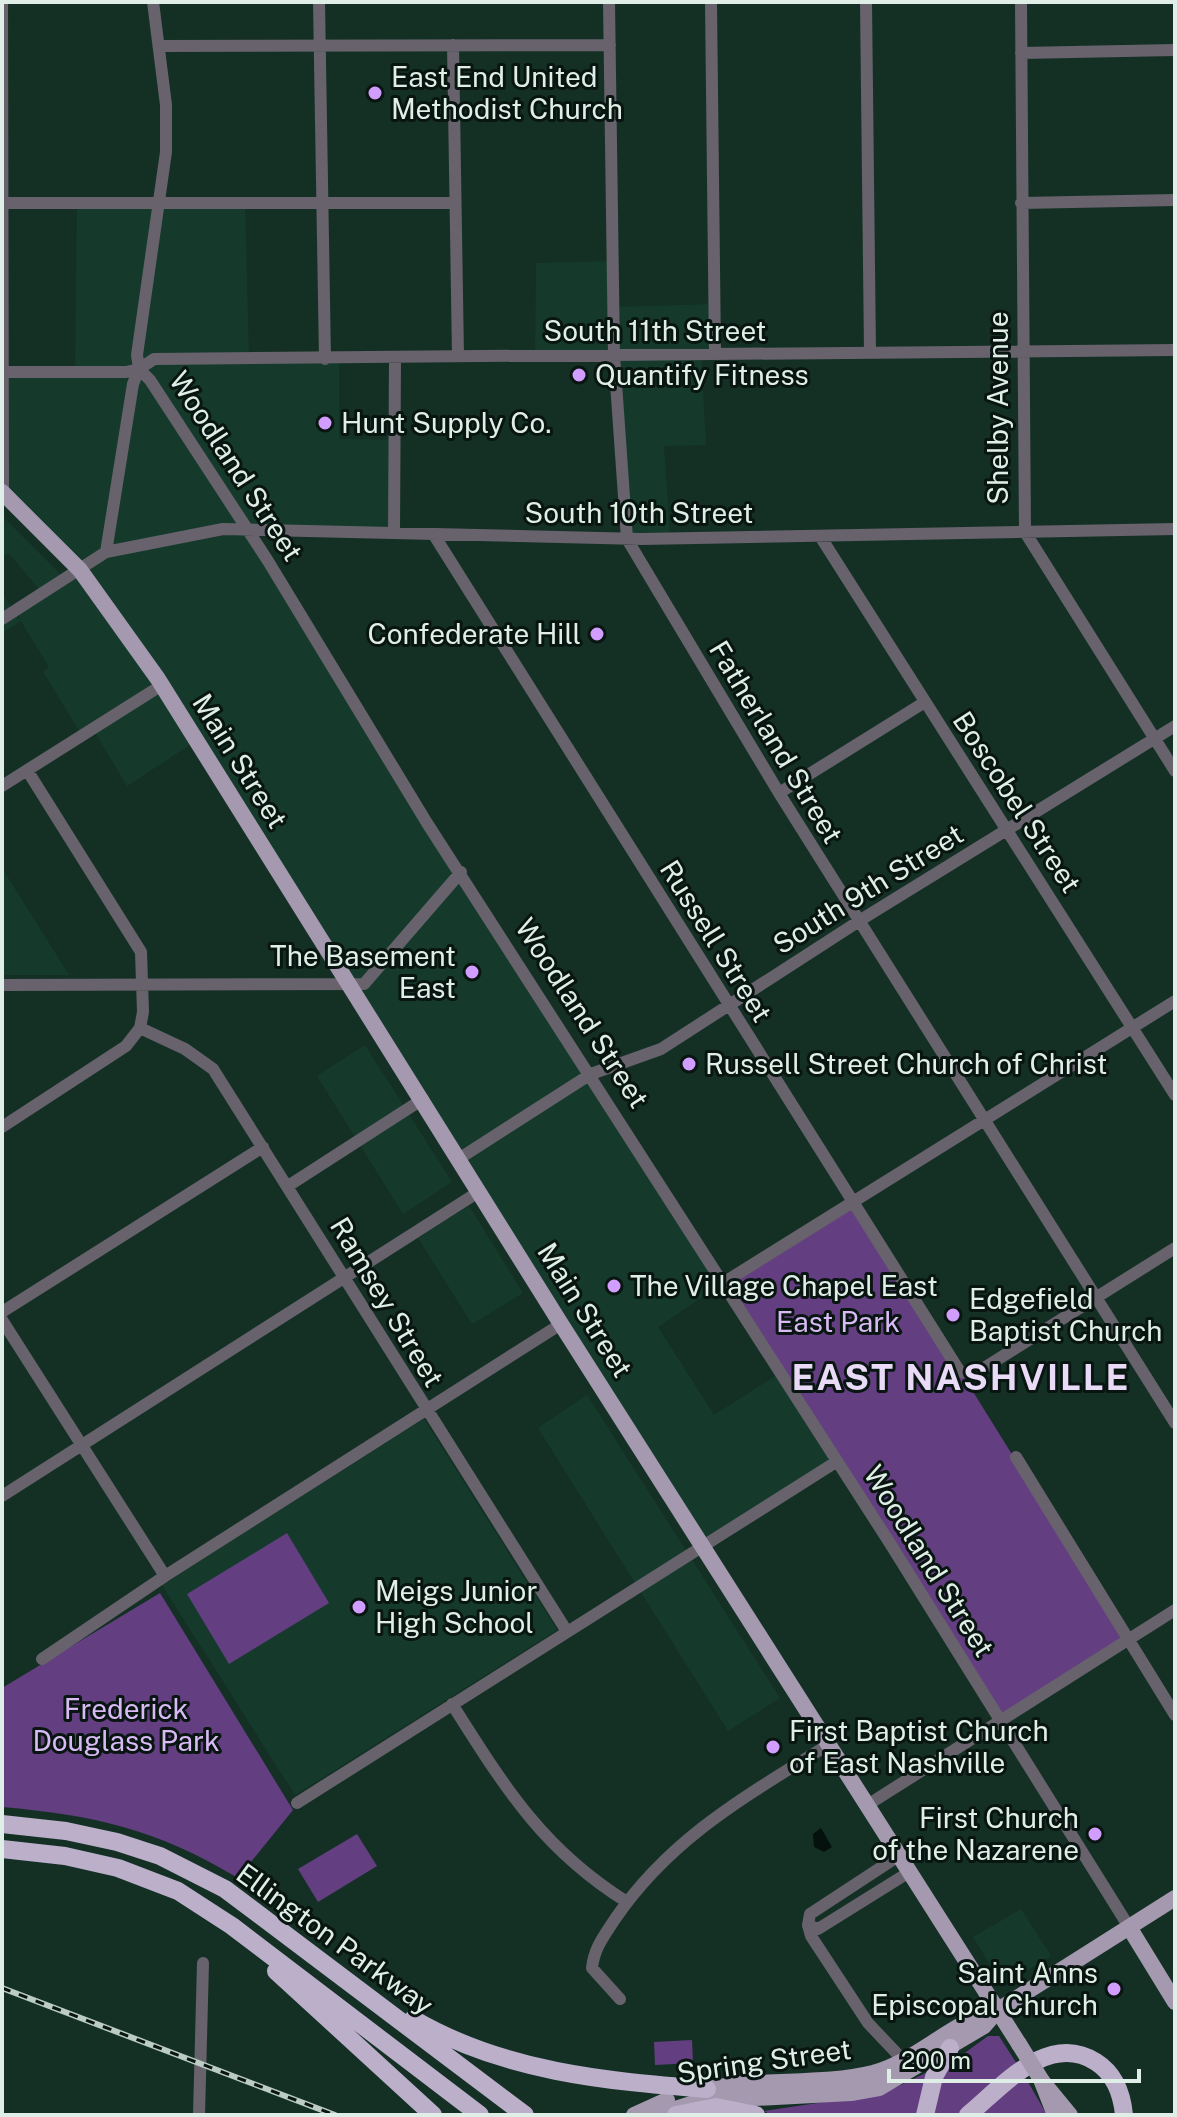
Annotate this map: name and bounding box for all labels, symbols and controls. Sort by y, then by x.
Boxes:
place label: East End United Methodist Church [391,60,623,125]
marker: East End United Methodist Church [366,84,384,102]
street label: Shelby Avenue [981,311,1014,505]
street label: South 11th Street [543,314,767,347]
place label: Quantify Fitness [595,358,809,391]
street label: Woodland Street [163,365,310,567]
marker: Quantify Fitness [570,366,588,384]
place label: Hunt Supply Co. [341,406,552,439]
marker: Hunt Supply Co. [316,414,334,432]
street label: South 10th Street [525,496,753,529]
place label: Confederate Hill [367,617,581,650]
marker: Confederate Hill [588,625,606,643]
street label: Fatherland Street [703,635,850,849]
street label: Main Street [186,688,295,834]
street label: Boscobel Street [947,705,1088,899]
street label: South 9th Street [767,817,969,960]
street label: Russell Street [654,854,779,1028]
street label: Woodland Street [509,912,656,1114]
place label: The Basement East [270,939,456,1004]
marker: The Basement East [463,963,481,981]
place label: Russell Street Church of Christ [705,1047,1107,1080]
marker: Russell Street Church of Christ [680,1055,698,1073]
street label: Ramsey Street [324,1211,451,1392]
street label: Main Street [531,1237,640,1383]
place label: The Village Chapel East [630,1269,938,1302]
marker: The Village Chapel East [605,1277,623,1295]
place label: Edgefield Baptist Church [969,1282,1162,1347]
park label: East Park [776,1305,900,1338]
marker: Edgefield Baptist Church [944,1306,962,1324]
district label: EAST NASHVILLE [792,1356,1130,1398]
street label: Woodland Street [857,1459,1002,1662]
place label: Meigs Junior High School [375,1574,537,1639]
marker: Meigs Junior High School [350,1598,368,1616]
park label: Frederick Douglass Park [32,1692,220,1757]
place label: First Baptist Church of East Nashville [789,1714,1049,1779]
marker: First Baptist Church of East Nashville [764,1738,782,1756]
place label: First Church of the Nazarene [872,1801,1079,1866]
marker: First Church of the Nazarene [1086,1825,1104,1843]
street label: Ellington Parkway [230,1856,440,2021]
place label: Saint Anns Episcopal Church [871,1956,1098,2021]
marker: Saint Anns Episcopal Church [1105,1980,1123,1998]
street label: Spring Street [675,2032,853,2089]
scale bar [889,2033,1139,2083]
text: 200 m [901,2046,971,2074]

